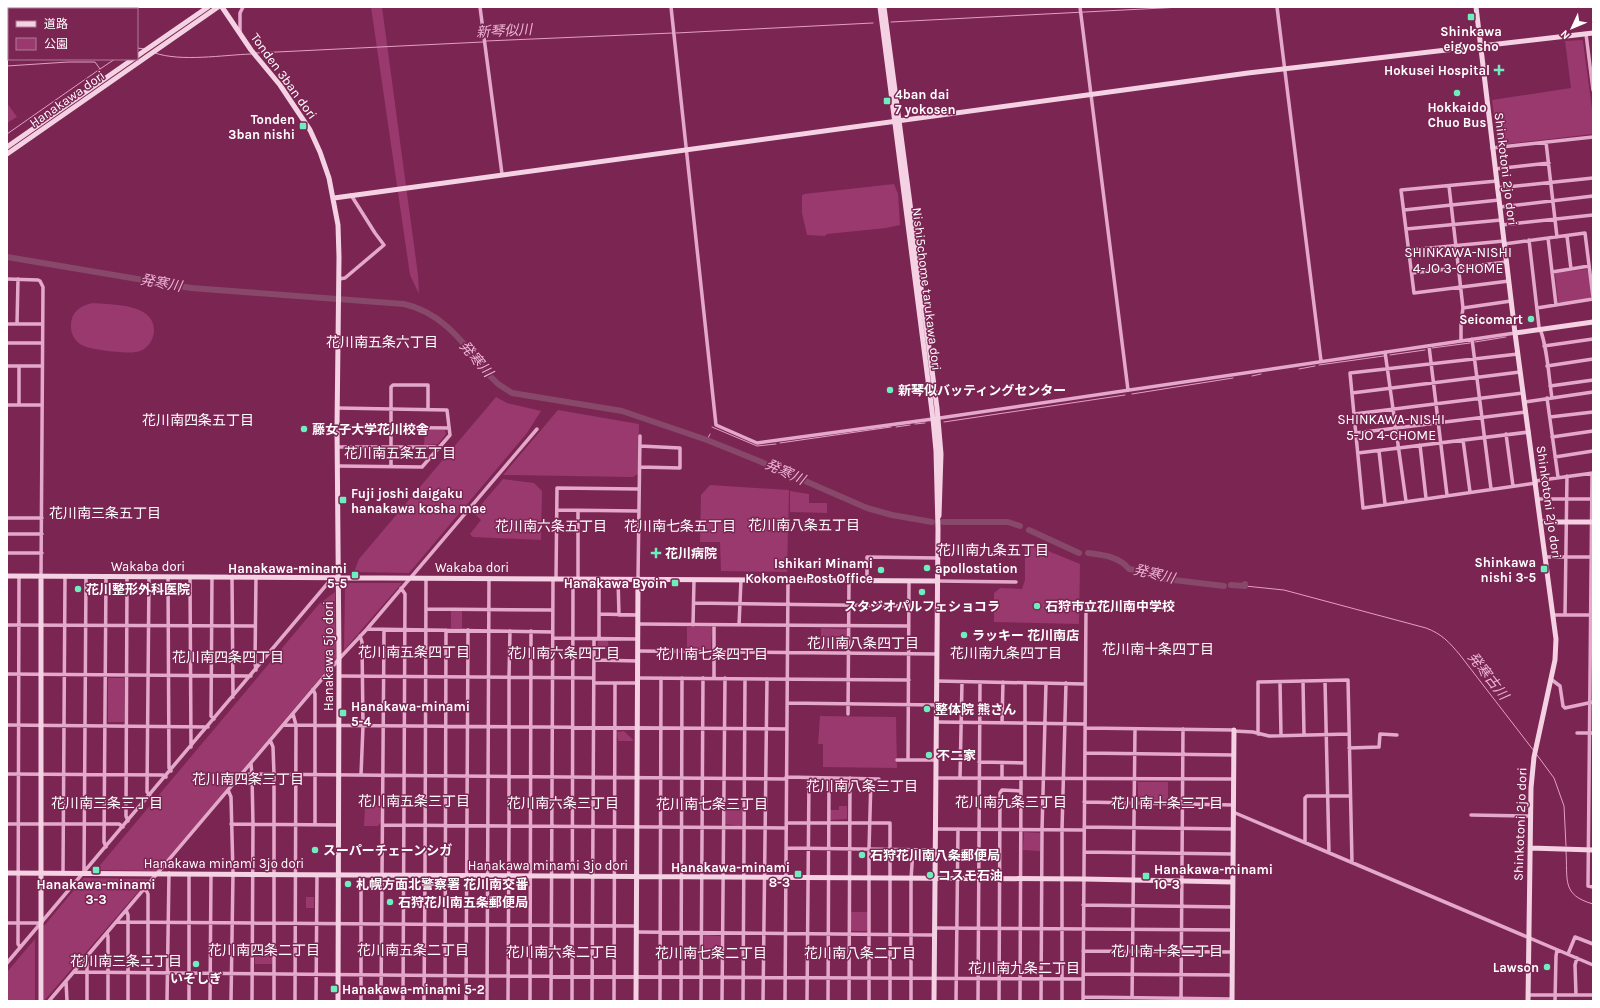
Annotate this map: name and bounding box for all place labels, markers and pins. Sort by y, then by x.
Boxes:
marker: Shinkawa eigyosho [1466,12,1476,22]
place label: Shinkawa eigyosho [1440,24,1502,54]
place label: Hokusei Hospital [1384,63,1490,78]
marker: Hokusei Hospital [1493,64,1505,76]
place label: 4ban dai 7 yokosen [895,87,956,117]
marker: Hokkaido Chuo Bus [1452,88,1462,98]
marker: 4ban dai 7 yokosen [882,96,892,106]
place label: Hokkaido Chuo Bus [1427,100,1487,130]
place label: Tonden 3ban nishi [228,112,295,142]
marker: Tonden 3ban nishi [298,121,308,131]
place label: Seicomart [1459,312,1523,327]
marker: Seicomart [1526,314,1536,324]
place label: 新琴似バッティングセンター [898,383,1066,398]
marker: 新琴似バッティングセンター [885,385,895,395]
place label: 藤女子大学花川校舎 [312,422,429,437]
marker: 藤女子大学花川校舎 [299,424,309,434]
place label: Fuji joshi daigaku hanakawa kosha mae [351,486,486,516]
marker: Fuji joshi daigaku hanakawa kosha mae [338,495,348,505]
place label: 花川病院 [665,546,717,561]
marker: 花川病院 [650,547,662,559]
place label: Shinkawa nishi 3-5 [1474,555,1536,585]
place label: Ishikari Minami Kokomae Post Office [745,556,873,586]
place label: Hanakawa-minami 5-5 [228,561,347,591]
place label: apollostation [935,561,1018,576]
marker: apollostation [922,563,932,573]
marker: Shinkawa nishi 3-5 [1539,564,1549,574]
marker: Ishikari Minami Kokomae Post Office [876,565,886,575]
marker: Hanakawa-minami 5-5 [350,570,360,580]
place label: Hanakawa Byoin [564,576,667,591]
marker: Hanakawa Byoin [670,578,680,588]
place label: 花川整形外科医院 [86,582,190,597]
marker: 花川整形外科医院 [73,584,83,594]
marker: スタジオパルフェショコラ [917,587,927,597]
place label: スタジオパルフェショコラ [844,599,1000,614]
place label: 石狩市立花川南中学校 [1045,599,1175,614]
marker: 石狩市立花川南中学校 [1032,601,1042,611]
place label: ラッキー 花川南店 [972,628,1079,643]
marker: ラッキー 花川南店 [959,630,969,640]
place label: Hanakawa-minami 5-4 [351,699,470,729]
place label: 整体院 熊さん [935,702,1016,717]
marker: 整体院 熊さん [922,704,932,714]
marker: Hanakawa-minami 5-4 [338,708,348,718]
place label: 不二家 [937,748,976,763]
marker: 不二家 [924,750,934,760]
place label: スーパーチェーンシガ [323,843,452,858]
marker: スーパーチェーンシガ [310,845,320,855]
place label: 石狩花川南八条郵便局 [870,848,1000,863]
marker: 石狩花川南八条郵便局 [857,850,867,860]
place label: Hanakawa-minami 8-3 [671,860,790,890]
place label: Hanakawa-minami 10-3 [1154,862,1273,892]
marker: Hanakawa-minami 3-3 [91,865,101,875]
place label: コスモ石油 [938,868,1003,883]
marker: Hanakawa-minami 8-3 [793,869,803,879]
marker: コスモ石油 [925,870,935,880]
marker: Hanakawa-minami 10-3 [1141,871,1151,881]
place label: Hanakawa-minami 3-3 [37,877,156,907]
place label: 札幌方面北警察署 花川南交番 [356,877,528,892]
marker: 札幌方面北警察署 花川南交番 [343,879,353,889]
place label: 石狩花川南五条郵便局 [398,895,528,910]
marker: 石狩花川南五条郵便局 [385,897,395,907]
marker: いそしぎ [191,959,201,969]
place label: Lawson [1493,960,1539,975]
marker: Lawson [1542,962,1552,972]
place label: いそしぎ [170,971,222,986]
place label: Hanakawa-minami 5-2 [342,982,485,997]
marker: Hanakawa-minami 5-2 [329,984,339,994]

